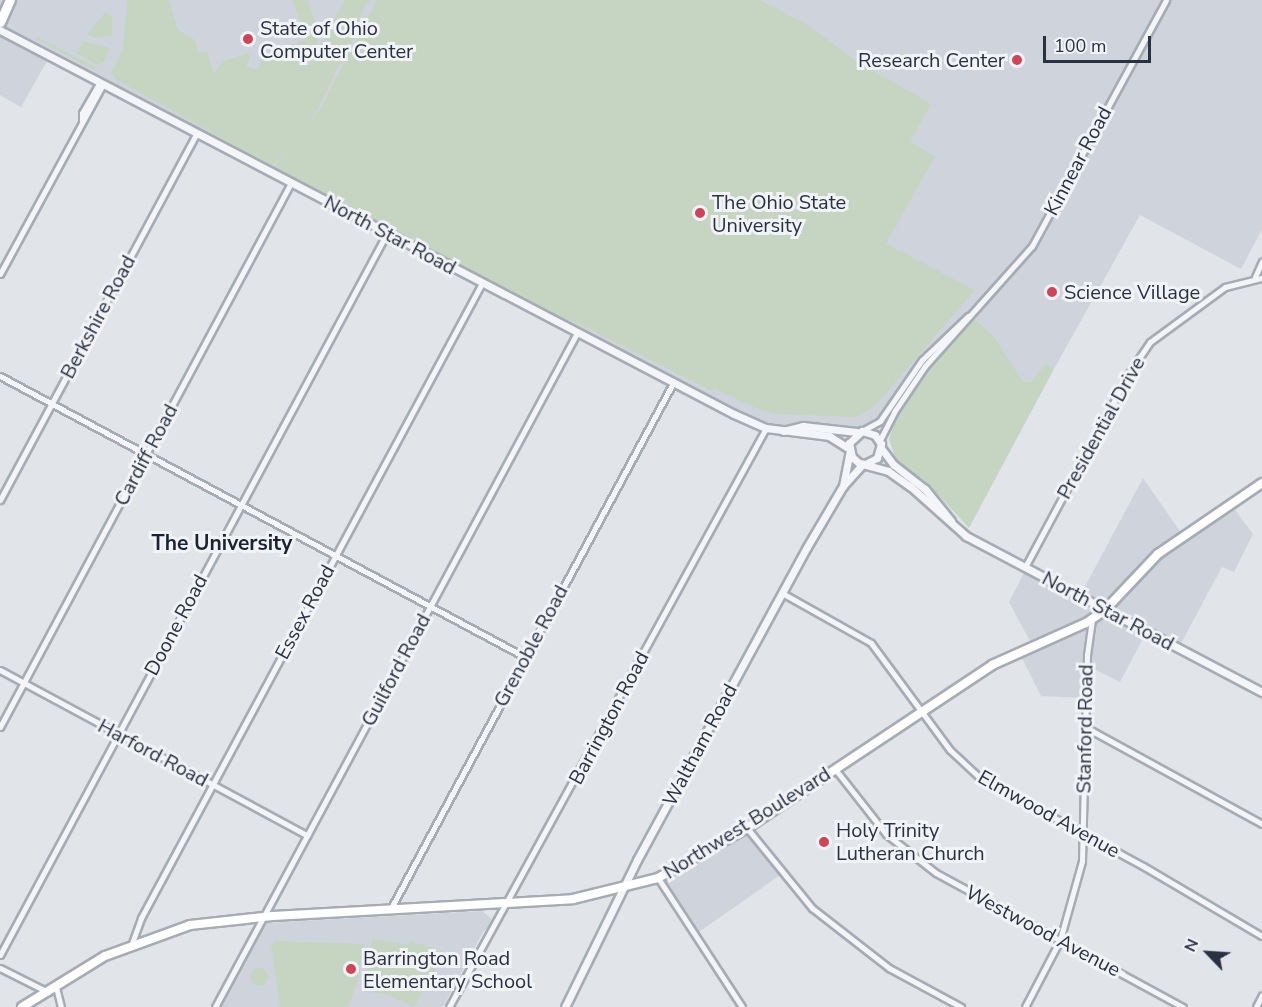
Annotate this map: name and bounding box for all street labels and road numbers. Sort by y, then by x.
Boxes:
street label: Kinnear Road [1039,102,1117,220]
street label: North Star Road [320,190,460,280]
street label: Berkshire Road [55,251,141,383]
street label: Presidential Drive [1052,353,1150,503]
street label: Cardiff Road [109,400,183,510]
street label: Essex Road [270,561,340,663]
street label: North Star Road [1038,566,1178,656]
street label: Doone Road [139,570,213,680]
street label: Grenoble Road [489,581,573,711]
street label: Guilford Road [356,610,436,730]
street label: Barrington Road [564,647,654,789]
street label: Stanford Road [1072,664,1098,794]
street label: Waltham Road [658,680,742,810]
street label: Harford Road [94,714,212,792]
street label: Northwest Boulevard [659,762,835,884]
street label: Elmwood Avenue [974,765,1124,863]
street label: Westwood Avenue [961,880,1125,982]

